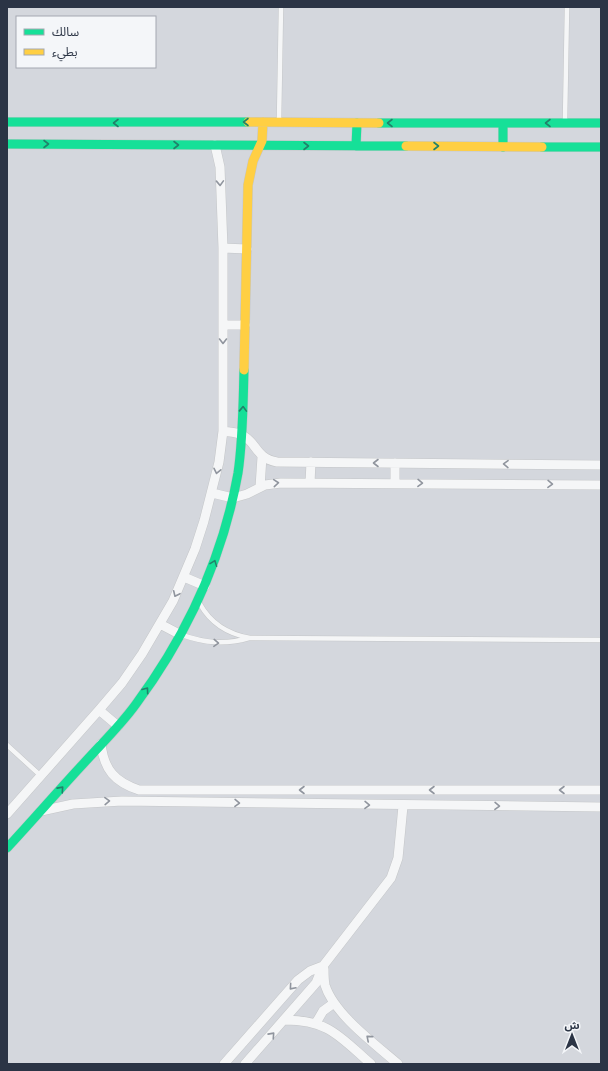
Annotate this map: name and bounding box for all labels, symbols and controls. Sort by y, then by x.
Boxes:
legend [16,16,156,68]
text: سالك [52,24,79,39]
text: بطيء [52,44,78,62]
one-way arrow [243,118,249,126]
one-way arrow [113,119,119,127]
one-way arrow [387,119,393,127]
one-way arrow [545,119,551,127]
one-way arrow [43,140,49,148]
one-way arrow [173,141,179,149]
one-way arrow [303,142,309,150]
one-way arrow [433,142,439,150]
one-way arrow [216,180,225,186]
one-way arrow [219,338,227,344]
one-way arrow [239,406,247,412]
one-way arrow [373,459,379,467]
one-way arrow [503,460,509,468]
one-way arrow [214,468,222,474]
one-way arrow [273,479,279,488]
one-way arrow [417,479,423,487]
one-way arrow [547,480,553,488]
one-way arrow [209,560,217,567]
one-way arrow [173,589,181,597]
one-way arrow [213,638,219,647]
one-way arrow [141,687,149,694]
one-way arrow [57,786,64,793]
one-way arrow [299,786,305,794]
one-way arrow [429,786,435,794]
one-way arrow [559,786,565,794]
one-way arrow [104,797,110,806]
one-way arrow [234,799,240,807]
one-way arrow [364,801,370,809]
one-way arrow [494,802,500,810]
one-way arrow [289,983,296,990]
north arrow [552,1015,592,1055]
text: ش [564,1018,580,1032]
one-way arrow [267,1032,274,1040]
one-way arrow [366,1036,374,1043]

